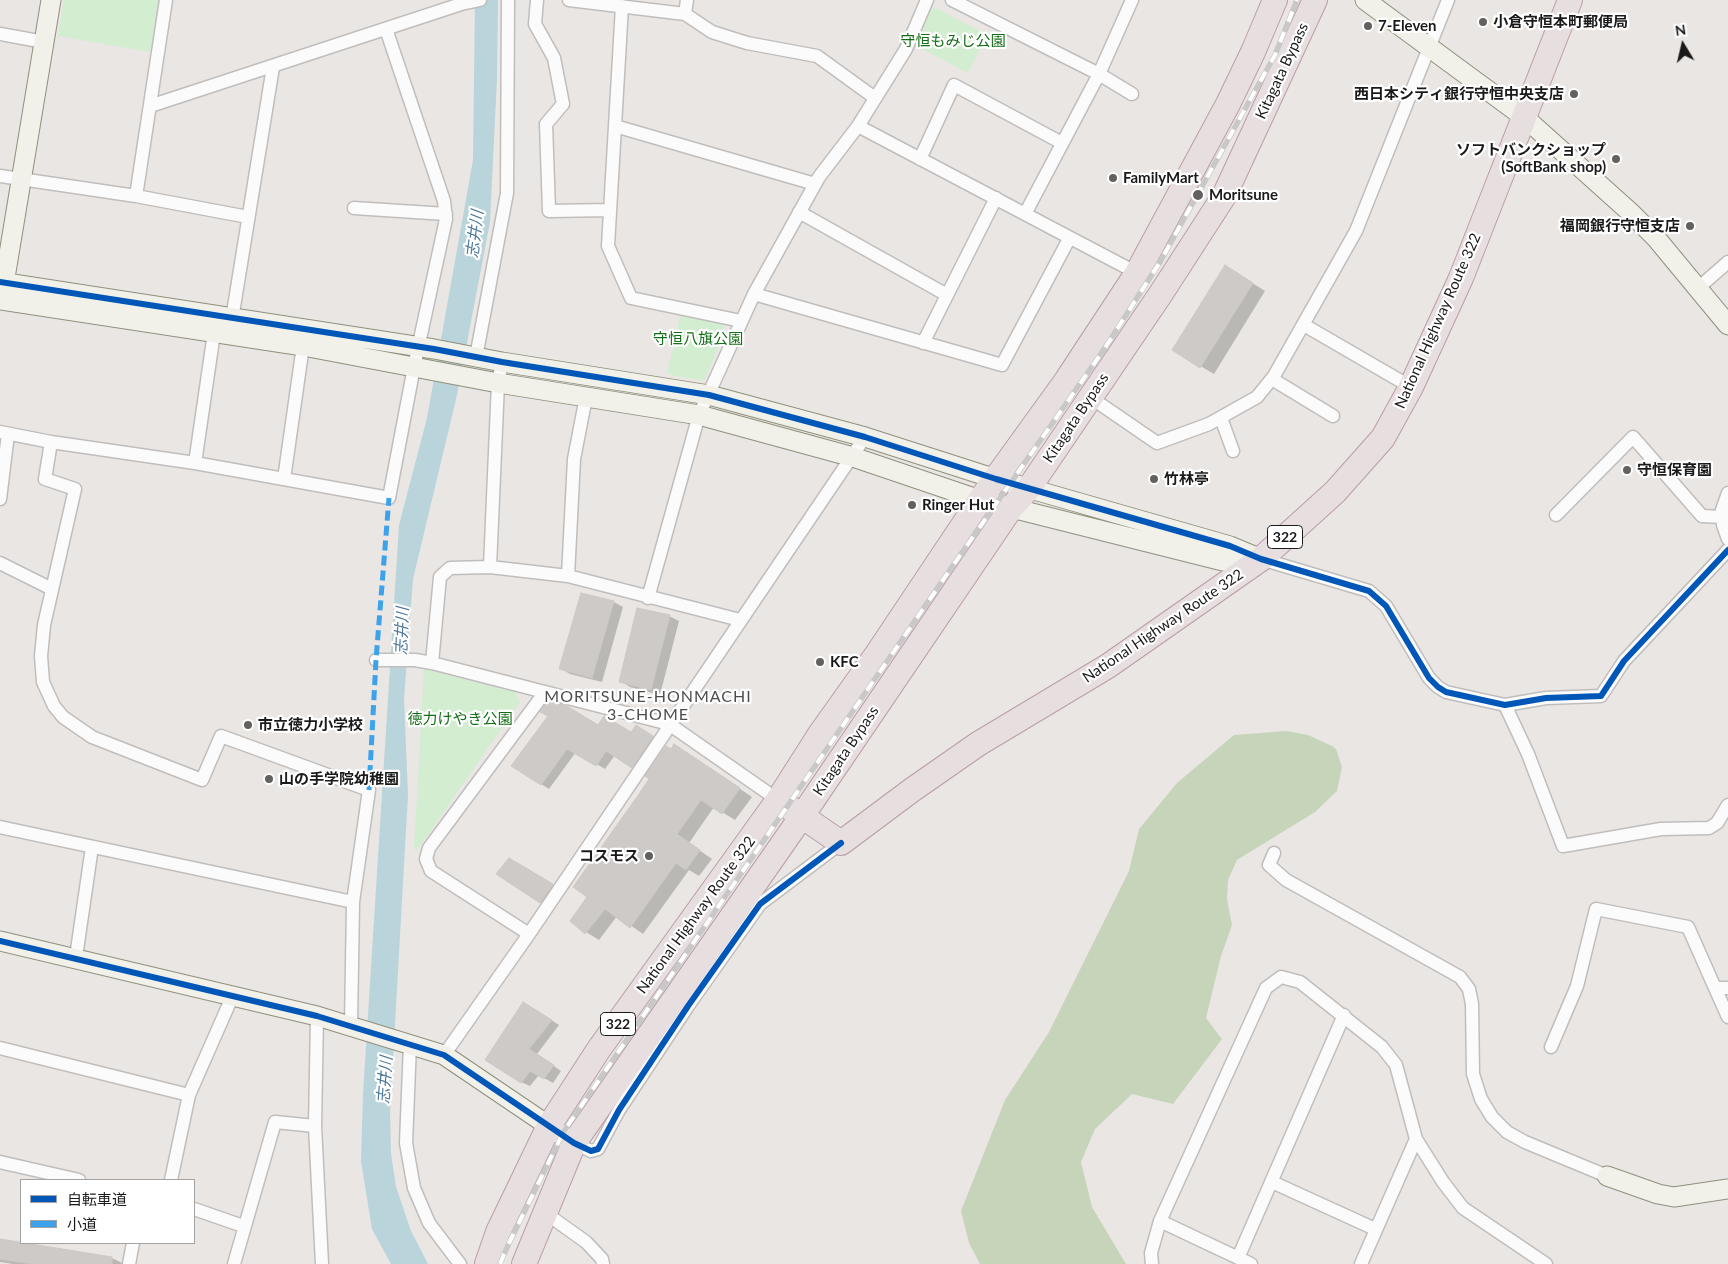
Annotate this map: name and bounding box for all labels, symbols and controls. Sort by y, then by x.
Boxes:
place label: 小倉守恒本町郵便局 [1493,13,1628,31]
marker: 小倉守恒本町郵便局 [1477,16,1489,28]
place label: 7-Eleven [1378,17,1437,35]
street label: Kitagata Bypass [1252,20,1312,122]
marker: 7-Eleven [1362,20,1374,32]
north arrow [1658,20,1708,70]
text: N [1674,20,1687,39]
park label: 守恒もみじ公園 [901,32,1005,50]
place label: 西日本シティ銀行守恒中央支店 [1354,85,1564,103]
marker: 西日本シティ銀行守恒中央支店 [1568,88,1580,100]
place label: ソフトバンクショップ (SoftBank shop) [1456,141,1606,176]
marker: ソフトバンクショップ (SoftBank shop) [1610,153,1622,165]
place label: FamilyMart [1123,169,1199,187]
marker: FamilyMart [1107,172,1119,184]
place label: Moritsune [1209,186,1278,204]
marker: Moritsune [1191,188,1205,202]
water label: 志井川 [463,209,487,259]
place label: 福岡銀行守恒支店 [1560,217,1680,235]
marker: 福岡銀行守恒支店 [1684,220,1696,232]
street label: National Highway Route 322 [1391,230,1485,412]
park label: 守恒八旗公園 [653,330,743,348]
street label: Kitagata Bypass [1039,370,1113,466]
place label: 守恒保育園 [1637,461,1712,479]
marker: 守恒保育園 [1621,464,1633,476]
place label: 竹林亭 [1164,470,1209,488]
marker: 竹林亭 [1148,473,1160,485]
place label: Ringer Hut [922,496,994,514]
marker: Ringer Hut [906,499,918,511]
road number: 322 [1268,526,1302,548]
street label: National Highway Route 322 [1079,565,1247,687]
water label: 志井川 [392,607,412,655]
place label: KFC [830,653,859,671]
marker: KFC [814,656,826,668]
district label: MORITSUNE-HONMACHI 3-CHOME [542,687,754,725]
street label: Kitagata Bypass [809,703,883,799]
park label: 徳力けやき公園 [408,710,512,728]
place label: 市立徳力小学校 [258,716,363,734]
marker: 市立徳力小学校 [242,719,254,731]
place label: 山の手学院幼稚園 [279,770,399,788]
marker: 山の手学院幼稚園 [263,773,275,785]
street label: National Highway Route 322 [633,833,759,997]
place label: コスモス [579,847,639,865]
marker: コスモス [643,850,655,862]
road number: 322 [600,1012,636,1036]
water label: 志井川 [374,1055,396,1105]
legend [20,1179,195,1244]
text: 自転車道 [67,1190,127,1208]
text: 小道 [67,1215,97,1233]

